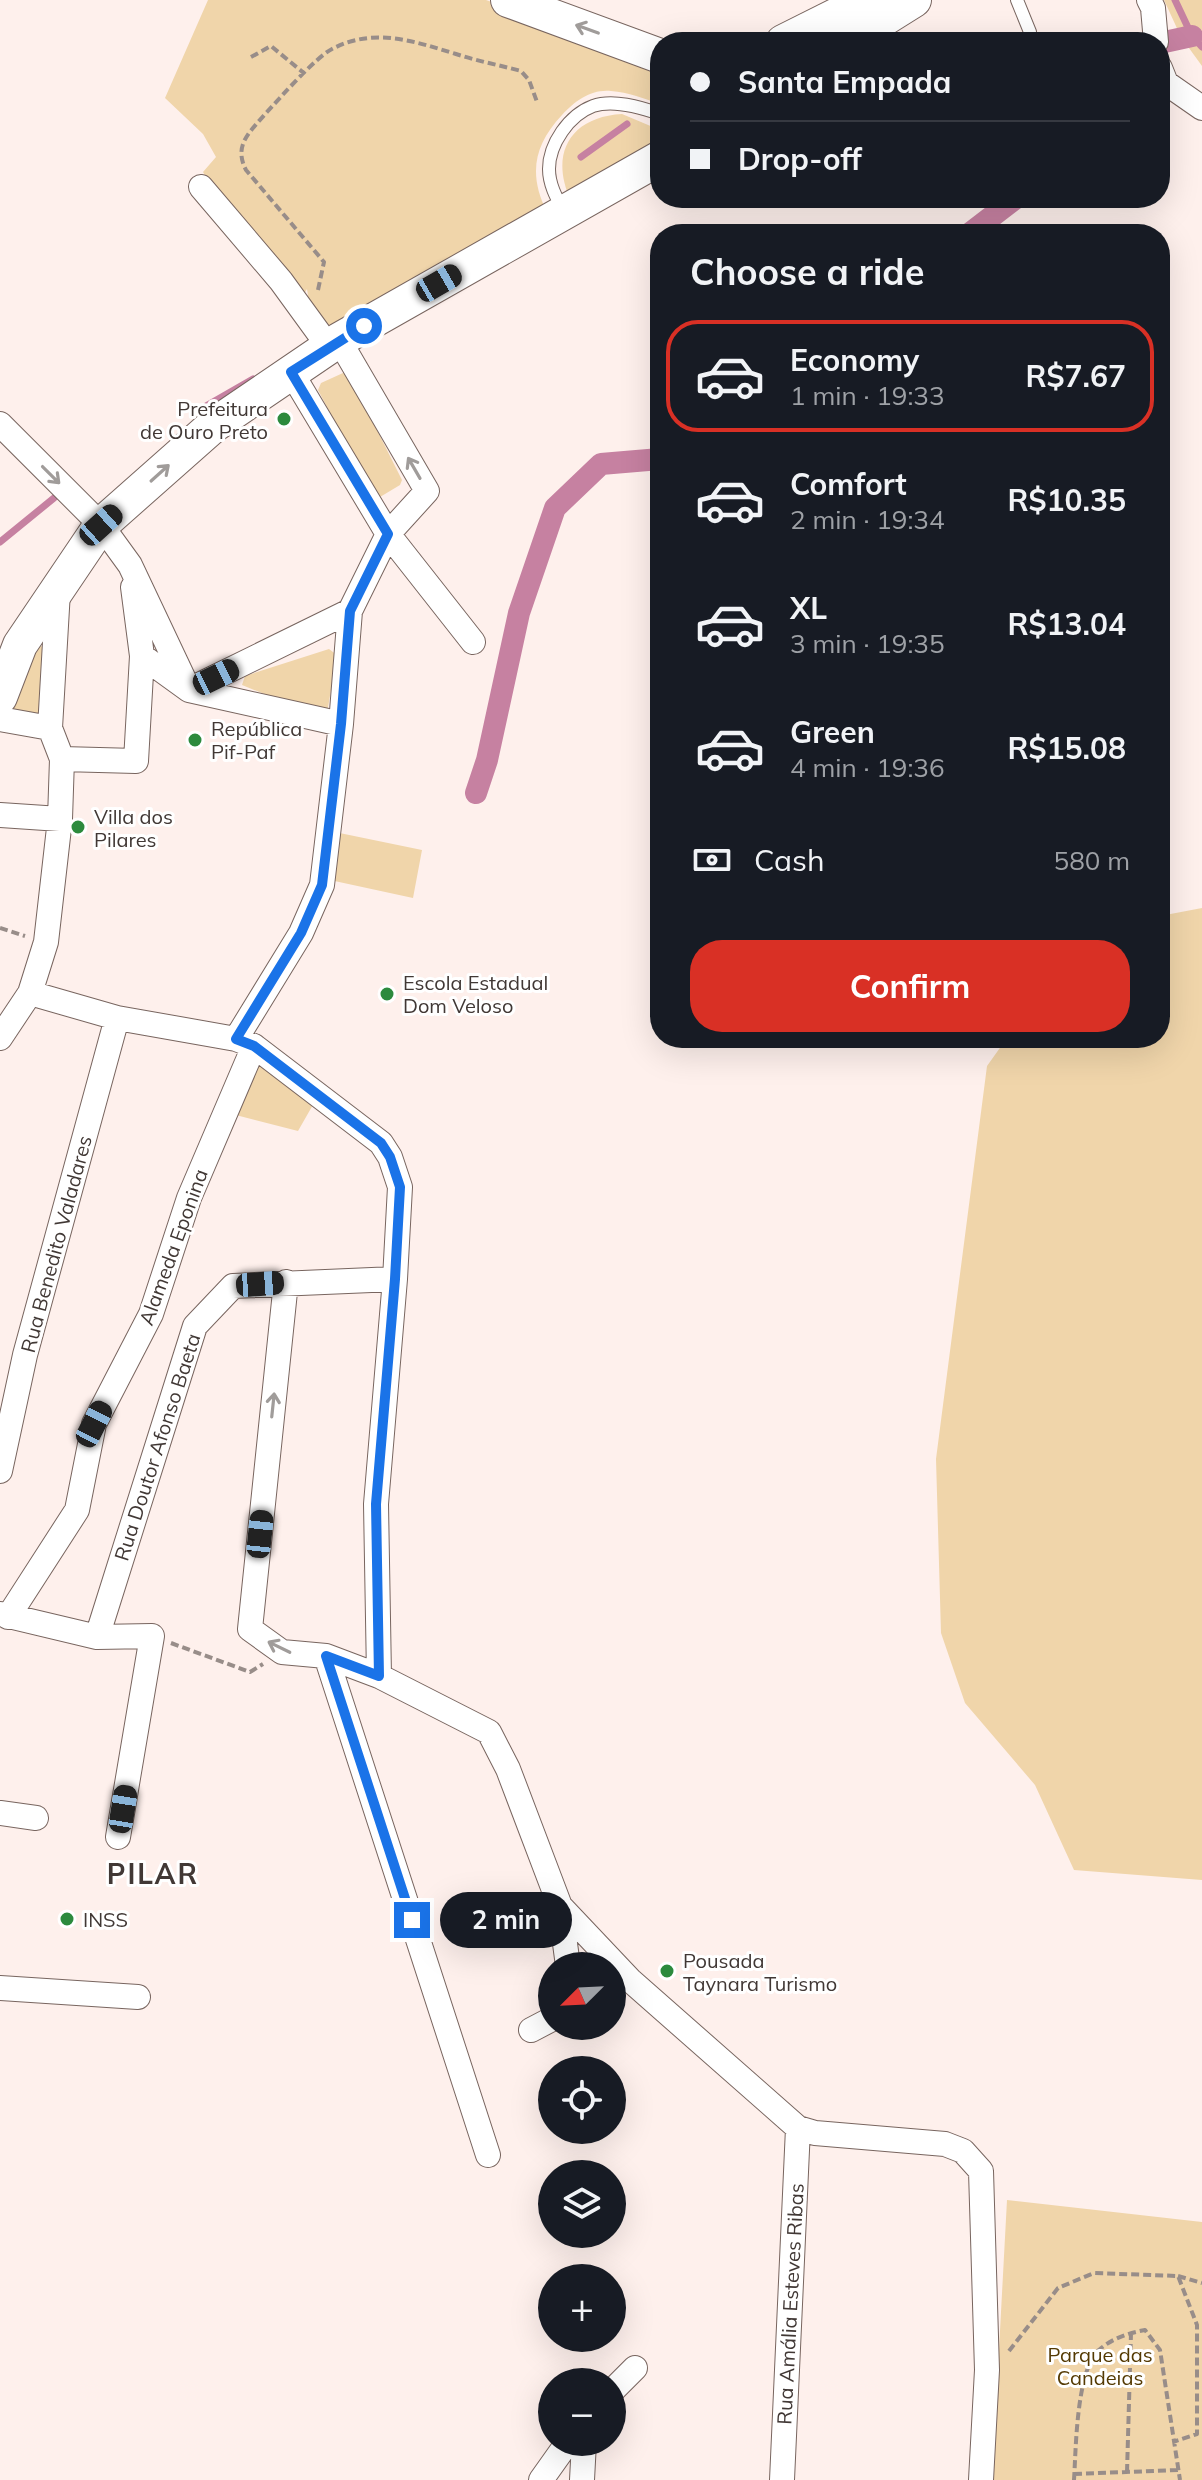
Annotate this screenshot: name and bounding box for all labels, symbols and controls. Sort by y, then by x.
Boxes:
one-way arrow [575,21,600,35]
text: Santa Empada [738,63,951,101]
text: Drop-off [738,140,862,178]
text: Choose a ride [690,249,924,294]
car [412,261,466,305]
route start [346,308,382,344]
icon: car [694,340,766,412]
text: Economy [790,341,919,379]
text: R$7.67 [1026,357,1126,395]
text: 1 min · 19:33 [790,379,945,412]
place label: Prefeitura de Ouro Preto [140,396,268,444]
marker: Prefeitura de Ouro Preto [275,410,293,428]
one-way arrow [406,457,422,480]
icon: car [694,464,766,536]
one-way arrow [41,465,60,484]
one-way arrow [149,465,169,483]
text: Comfort [790,465,907,503]
text: R$10.35 [1008,481,1126,519]
car [75,500,127,550]
text: 2 min · 19:34 [790,503,945,536]
icon: car [694,588,766,660]
text: XL [790,589,827,627]
text: R$13.04 [1008,605,1126,643]
text: 3 min · 19:35 [790,627,945,660]
car [189,656,243,698]
icon: car [694,712,766,784]
text: Green [790,713,875,751]
place label: República Pif-Paf [211,716,302,764]
text: R$15.08 [1008,729,1126,767]
marker: República Pif-Paf [186,731,204,749]
text: 4 min · 19:36 [790,751,945,784]
place label: Villa dos Pilares [94,804,173,852]
marker: Villa dos Pilares [69,818,87,836]
icon: cash [690,838,734,882]
text: Cash [754,841,825,879]
text: 580 m [1054,844,1130,877]
button: Confirm [690,940,1130,1032]
place label: Escola Estadual Dom Veloso [403,970,548,1018]
marker: Escola Estadual Dom Veloso [378,985,396,1003]
street label: Rua Benedito Valadares [15,1133,97,1355]
street label: Alameda Eponina [133,1165,213,1329]
car [235,1270,285,1298]
street label: Rua Doutor Afonso Baeta [108,1330,206,1564]
one-way arrow [266,1392,281,1419]
car [72,1397,116,1451]
car [246,1509,274,1559]
one-way arrow [268,1639,291,1654]
car [107,1783,139,1835]
district label: PILAR [107,1856,199,1891]
callout: 2 min [440,1892,572,1948]
route end [394,1902,430,1938]
text: 2 min [472,1903,540,1936]
place label: INSS [83,1907,128,1932]
marker: INSS [58,1910,76,1928]
place label: Pousada Taynara Turismo [683,1948,837,1996]
north arrow [538,1952,626,2040]
map controls [538,1952,626,2456]
marker: Pousada Taynara Turismo [658,1962,676,1980]
button: locate [538,2056,626,2144]
button: layers [538,2160,626,2248]
street label: Rua Amália Esteves Ribas [771,2183,809,2425]
button: + [538,2264,626,2352]
park label: Parque das Candeias [1047,2342,1153,2390]
button: − [538,2368,626,2456]

